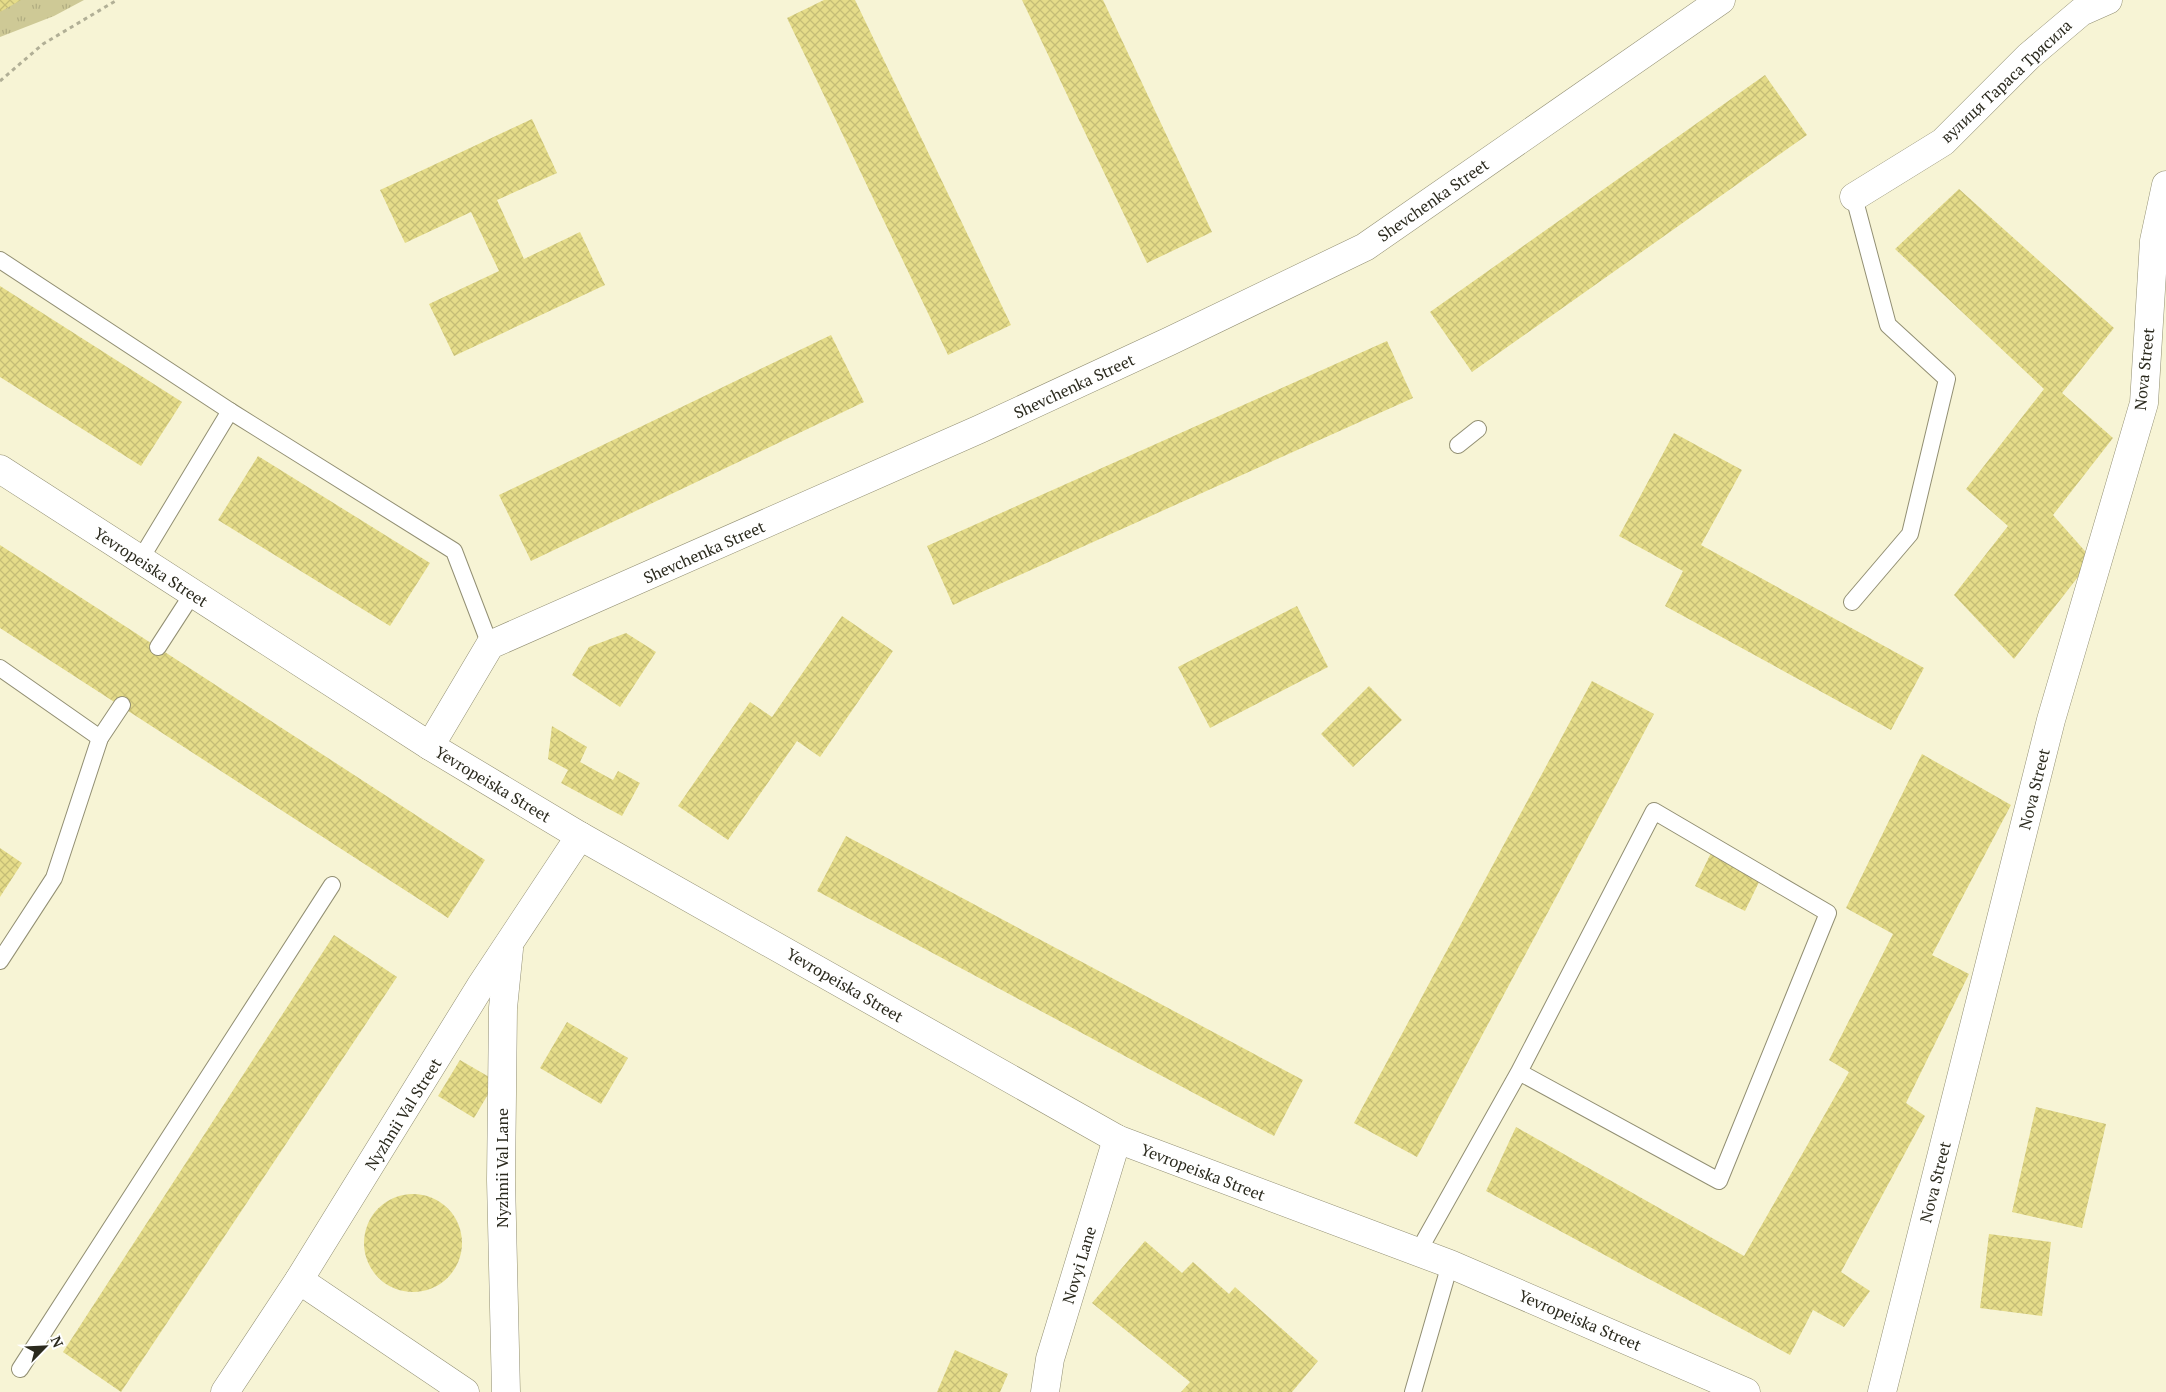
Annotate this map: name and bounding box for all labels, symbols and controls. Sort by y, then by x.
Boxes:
street label: вулиця Тараса Трясила [1936,14,2076,148]
street label: Shevchenka Street [1373,153,1493,247]
street label: Nova Street [2129,326,2159,411]
street label: Shevchenka Street [1010,348,1138,424]
street label: Shevchenka Street [640,515,768,589]
street label: Yevropeiska Street [90,522,212,612]
street label: Yevropeiska Street [431,741,555,827]
street label: Nova Street [2013,746,2055,832]
street label: Yevropeiska Street [783,943,907,1027]
street label: Nyzhnii Val Street [360,1054,446,1174]
street label: Nyzhnii Val Lane [491,1108,513,1228]
street label: Yevropeiska Street [1138,1138,1268,1206]
street label: Nova Street [1914,1139,1956,1225]
street label: Novyi Lane [1057,1223,1101,1307]
street label: Yevropeiska Street [1515,1284,1645,1356]
north arrow [20,1322,70,1372]
text: N [46,1333,68,1351]

